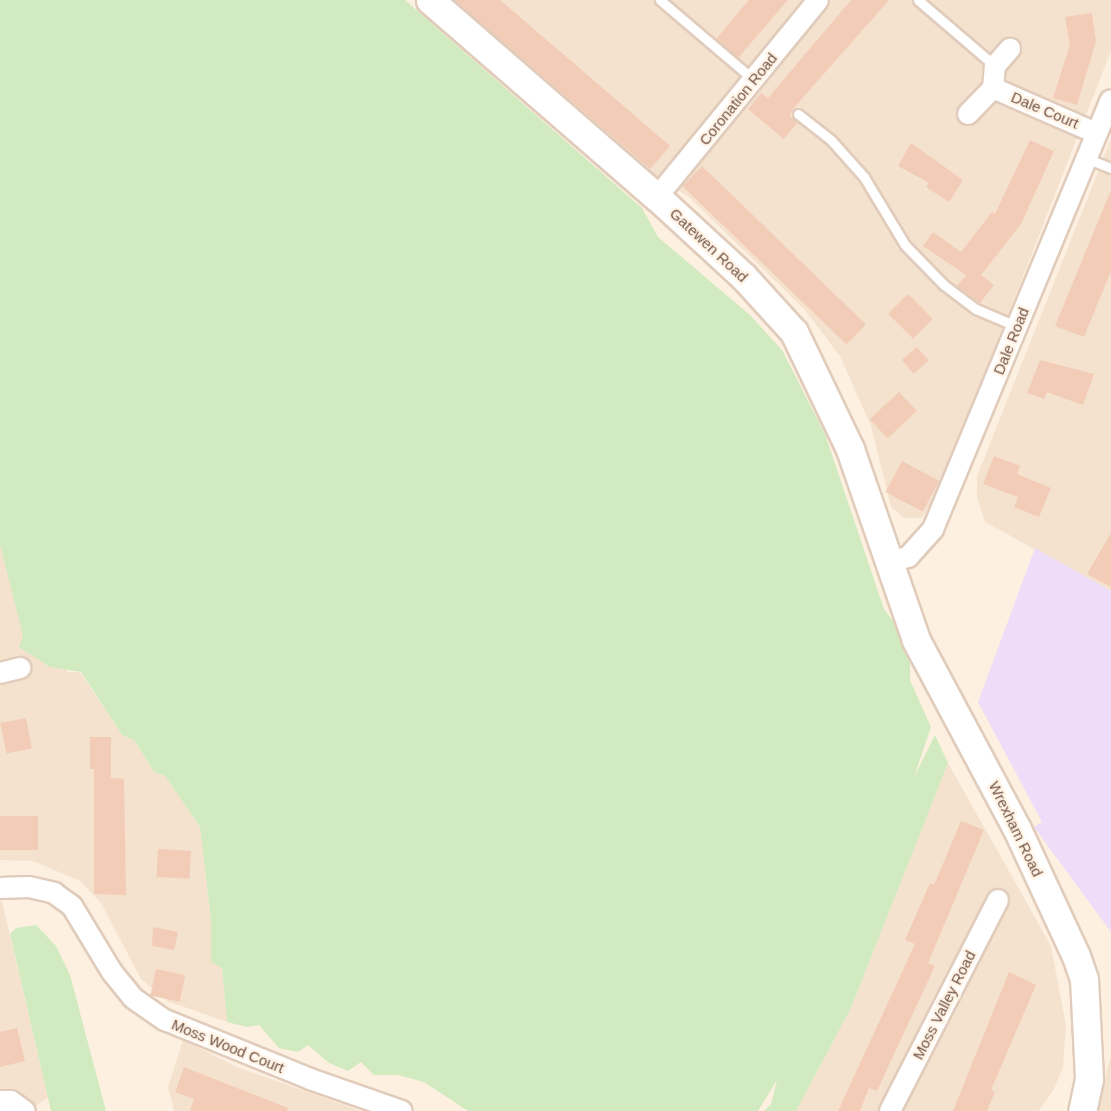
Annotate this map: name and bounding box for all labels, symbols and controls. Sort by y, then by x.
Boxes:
street label: Coronation Road [695,49,781,149]
street label: Dale Court [1008,88,1082,132]
street label: Gatewen Road [666,204,752,286]
street label: Dale Road [989,305,1033,377]
street label: Wrexham Road [985,778,1047,880]
street label: Moss Valley Road [909,948,979,1062]
street label: Moss Wood Court [169,1015,287,1077]

